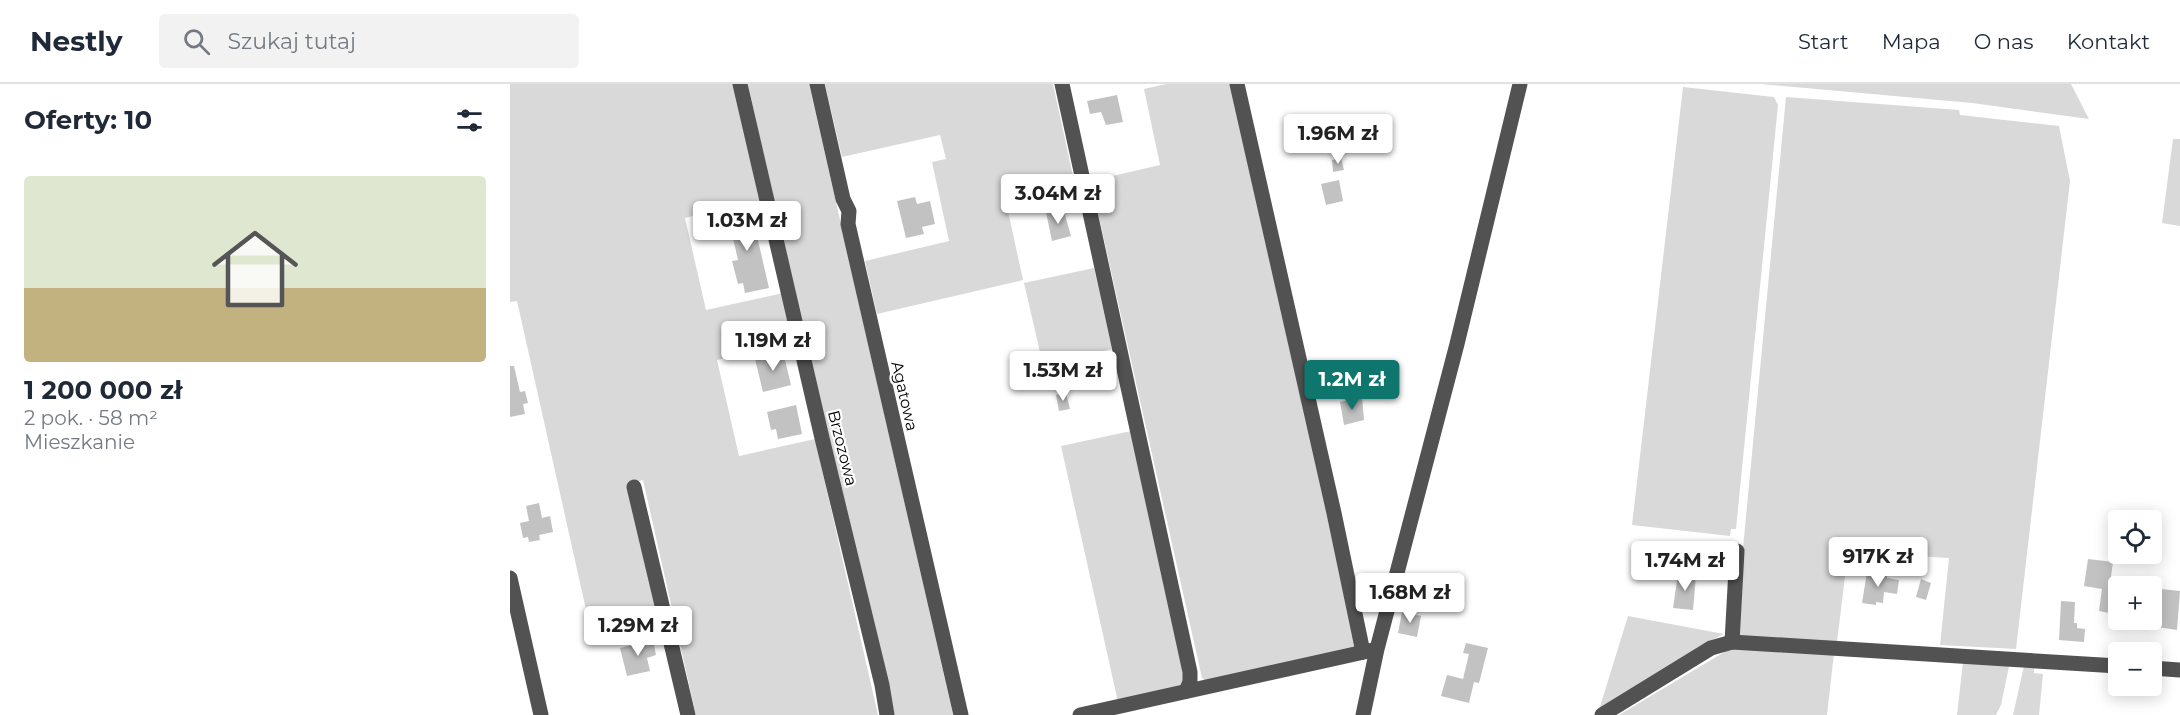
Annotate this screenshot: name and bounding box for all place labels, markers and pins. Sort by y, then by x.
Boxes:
pin: 1.96M zł [1276,114,1400,165]
pin: 3.04M zł [996,174,1120,225]
pin: 1.03M zł [685,201,809,252]
pin: 1.19M zł [711,321,835,372]
pin: 1.53M zł [1001,351,1125,402]
pin: 1.2M zł [1297,360,1407,411]
pin: 917K zł [1823,537,1933,588]
pin: 1.74M zł [1623,541,1747,592]
pin: 1.68M zł [1348,573,1472,624]
pin: 1.29M zł [576,606,700,657]

